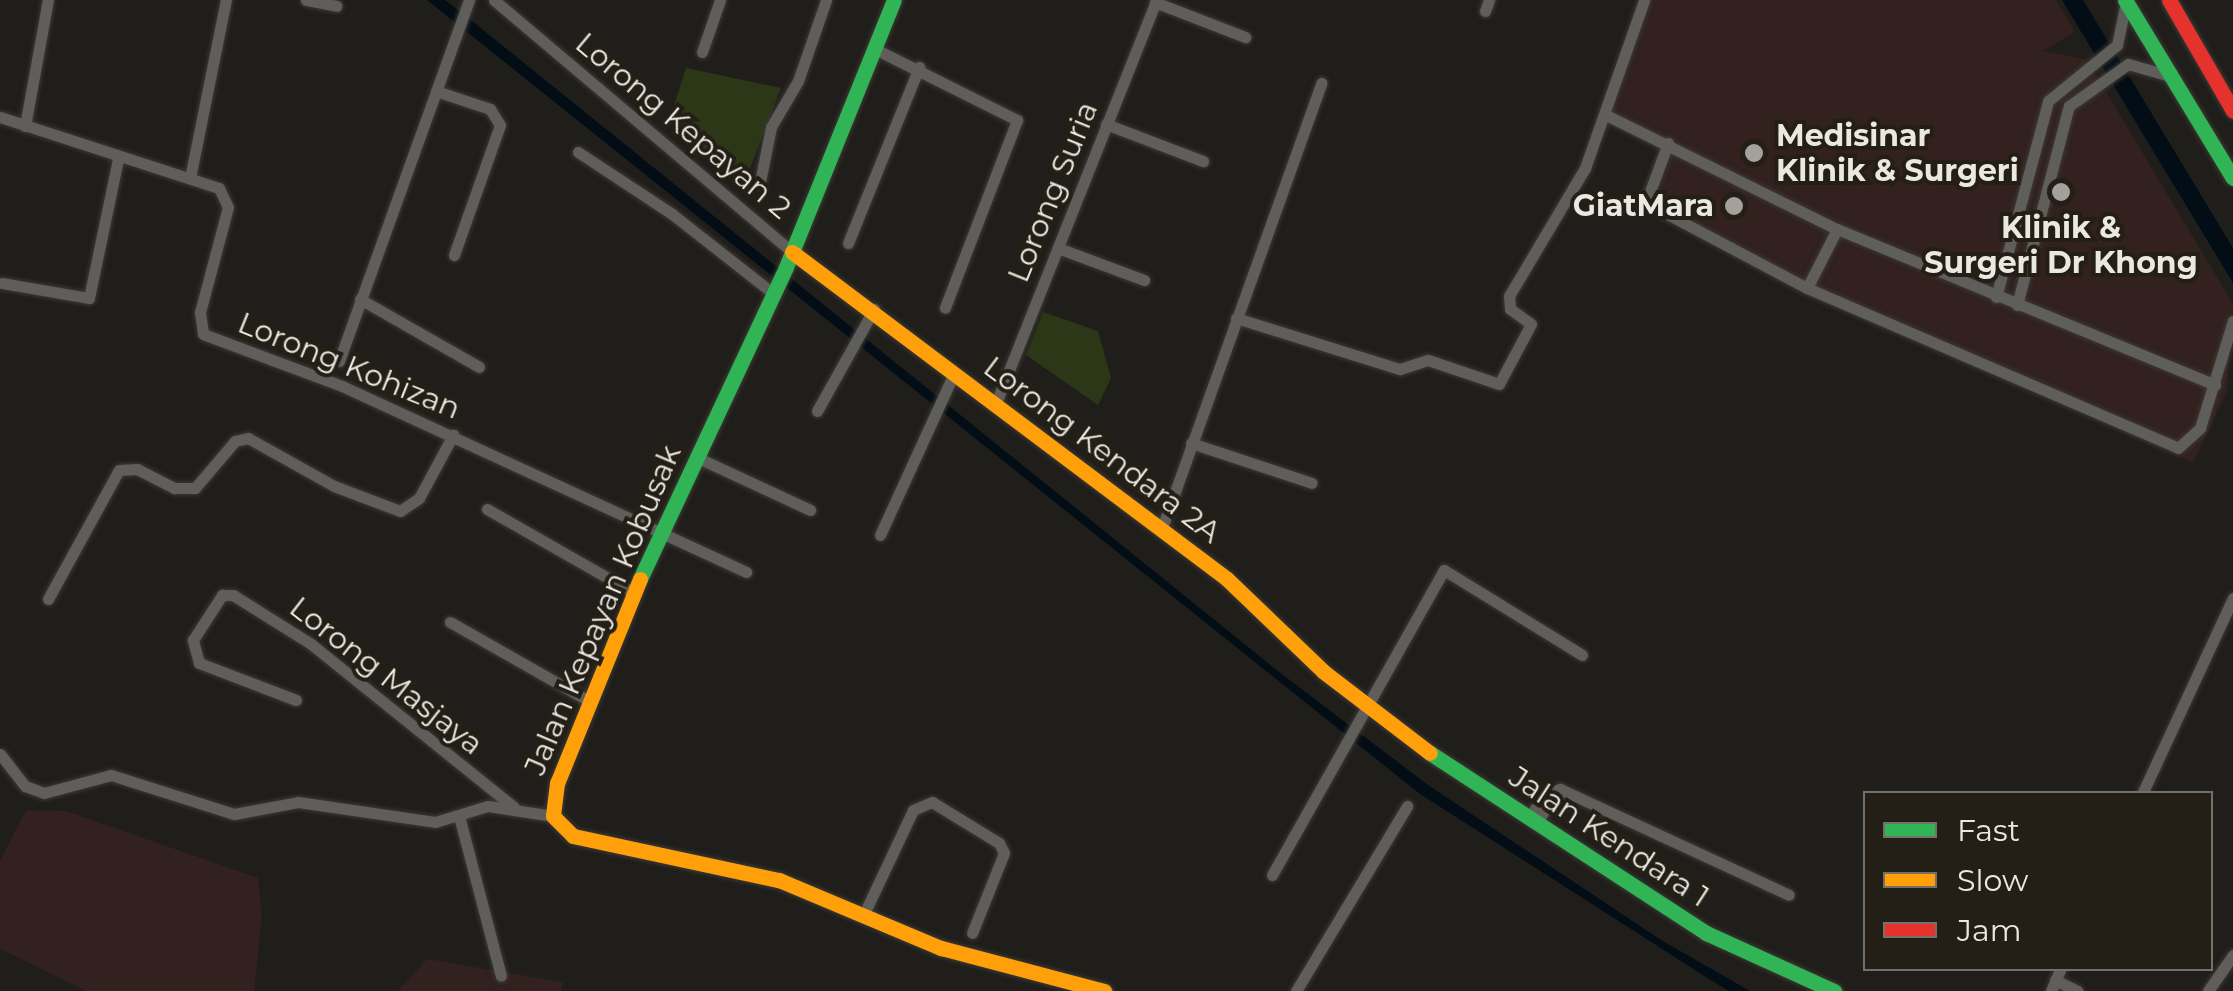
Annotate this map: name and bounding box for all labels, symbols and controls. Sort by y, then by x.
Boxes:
street label: Lorong Kepayan 2 [568,25,798,227]
street label: Lorong Suria [1000,96,1106,288]
place label: Medisinar Klinik & Surgeri [1776,118,2019,188]
marker: Medisinar Klinik & Surgeri [1741,140,1767,166]
marker: Klinik & Surgeri Dr Khong [2048,179,2074,205]
place label: GiatMara [1573,188,1714,224]
marker: GiatMara [1723,195,1745,217]
place label: Klinik & Surgeri Dr Khong [1924,210,2198,280]
street label: Lorong Kohizan [233,305,465,427]
street label: Lorong Kendara 2A [976,349,1228,551]
street label: Jalan Kepayan Kobusak [517,440,689,780]
street label: Lorong Masjaya [282,589,490,763]
street label: Jalan Kendara 1 [1502,759,1716,915]
legend [1863,791,2213,971]
text: Fast [1957,812,2020,849]
text: Slow [1957,862,2028,899]
text: Jam [1957,912,2022,949]

